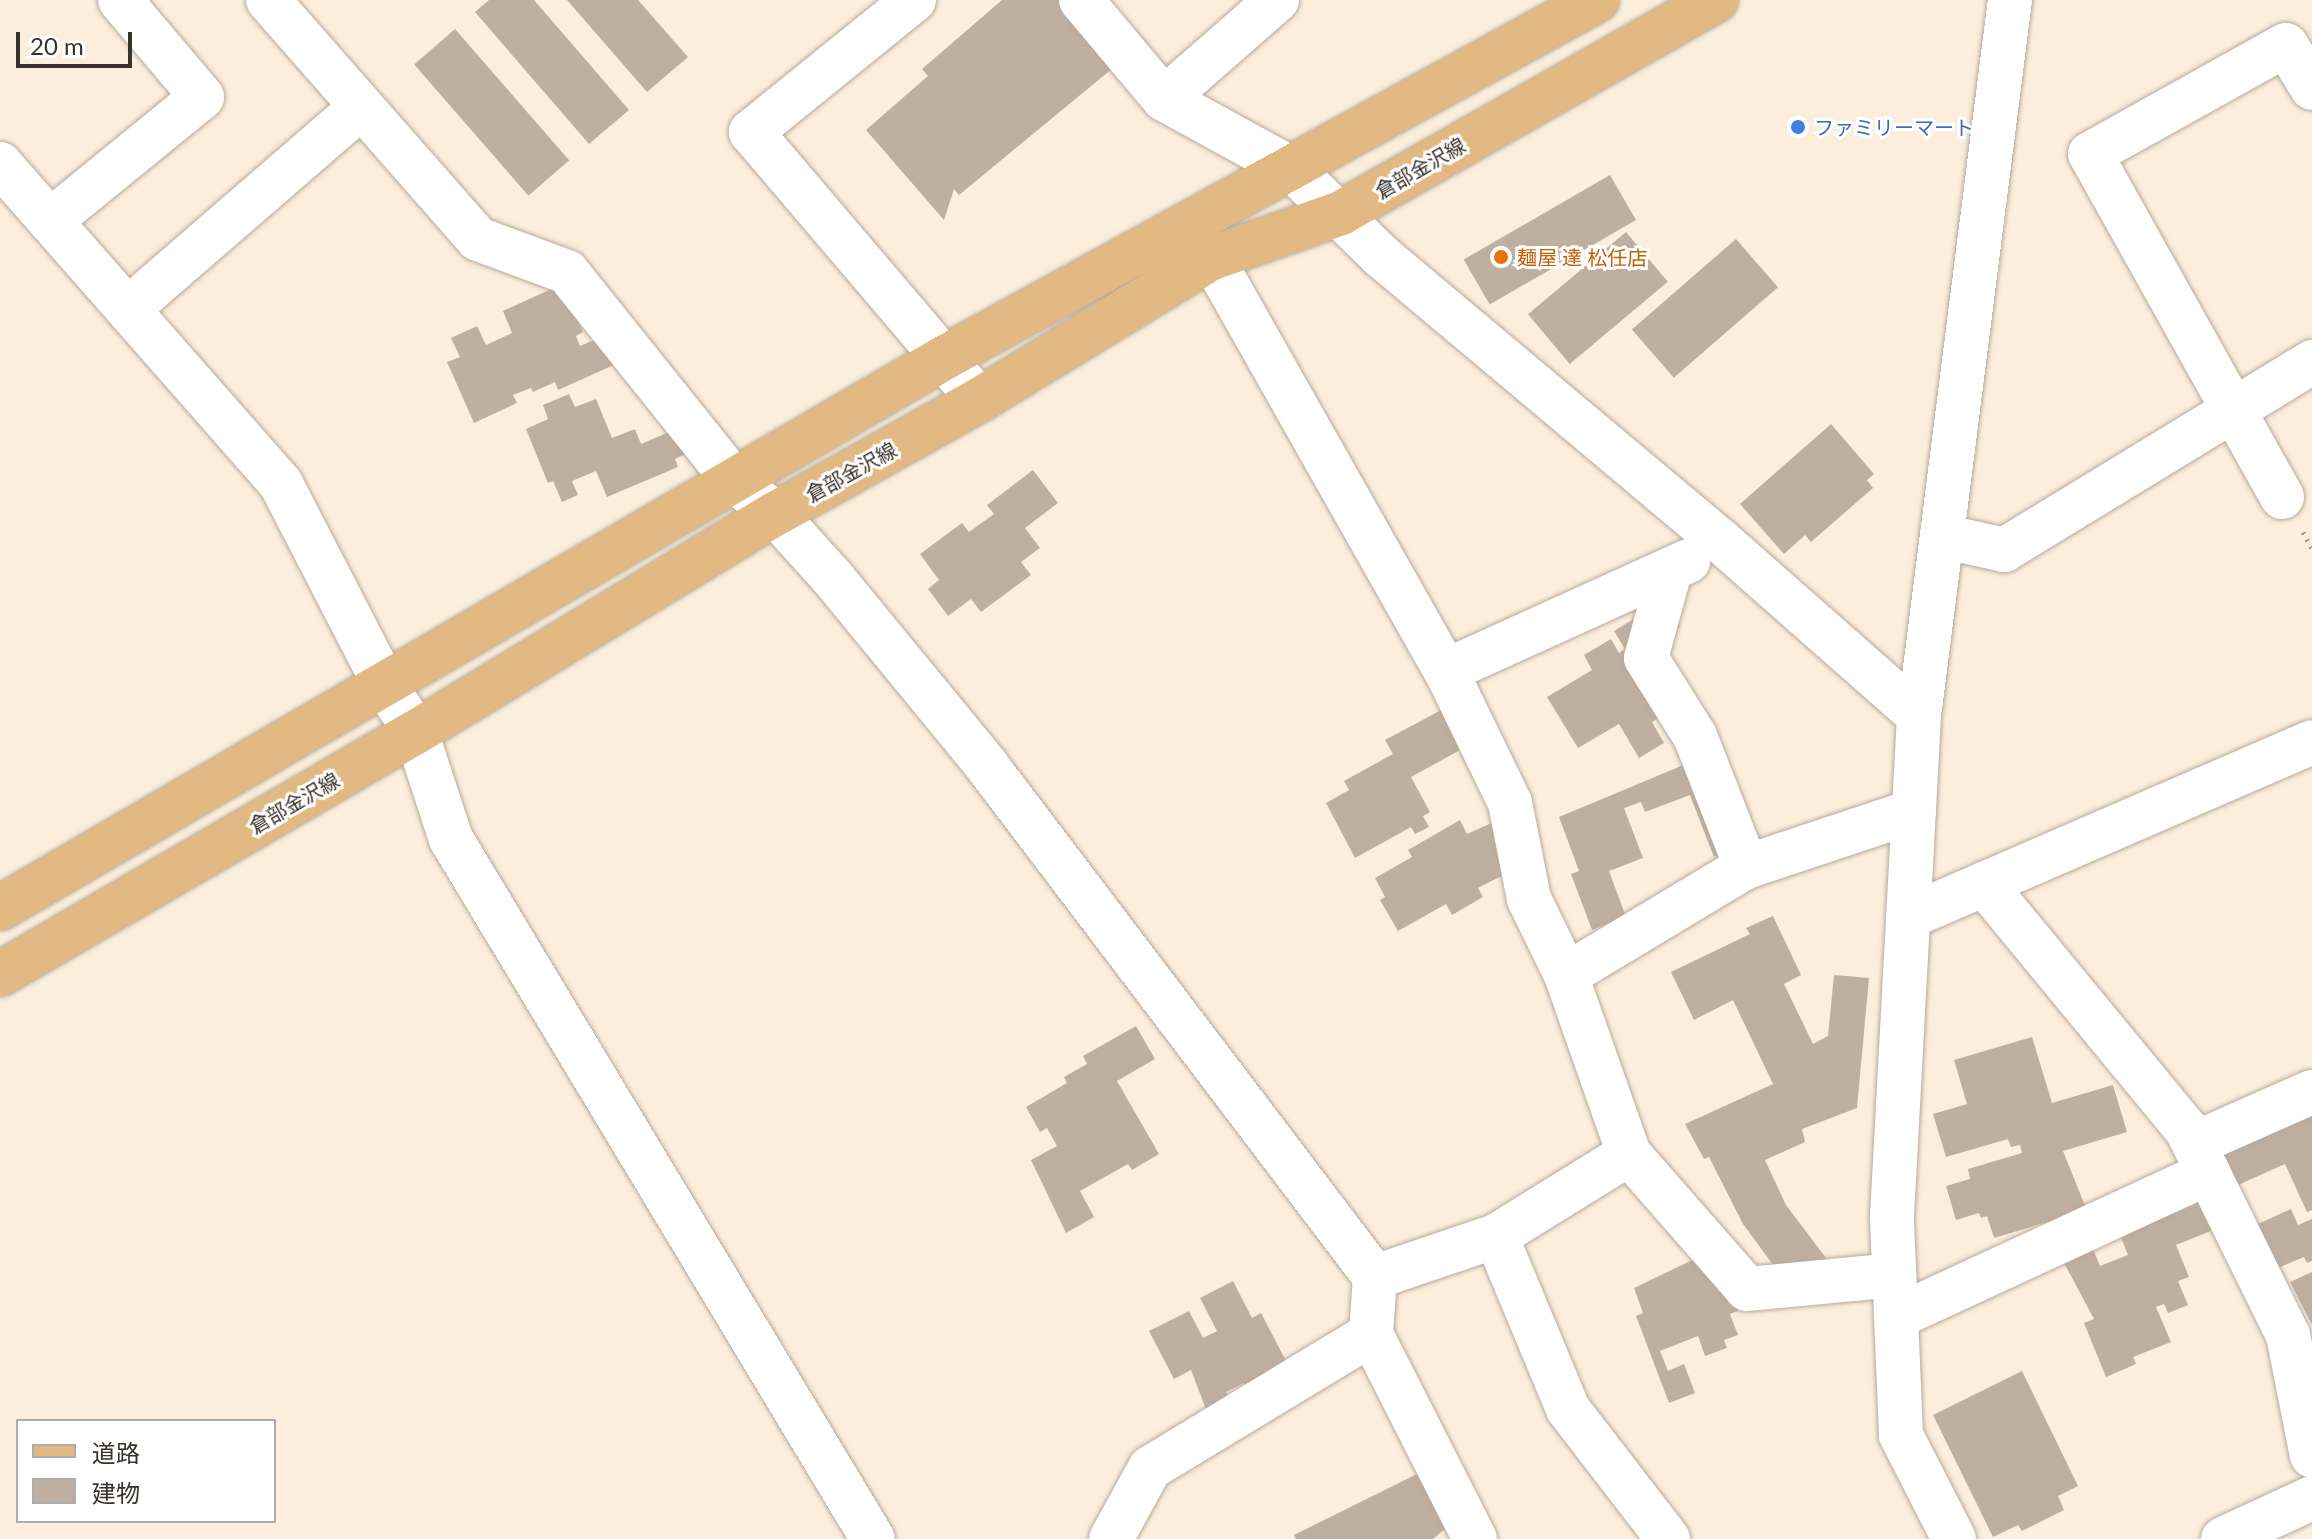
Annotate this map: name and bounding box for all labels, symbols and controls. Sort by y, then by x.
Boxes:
scale bar [20,16,136,66]
text: 20 m [30,31,84,60]
place label: ファミリーマート [1814,115,1974,139]
marker: ファミリーマート [1789,118,1807,136]
street label: 倉部金沢線 [1371,133,1469,203]
place label: 麺屋 達 松任店 [1517,245,1647,269]
marker: 麺屋 達 松任店 [1492,248,1510,266]
street label: 倉部金沢線 [801,437,901,507]
street label: 倉部金沢線 [245,768,343,838]
legend [16,1419,276,1523]
text: 道路 [92,1438,140,1467]
text: 建物 [92,1478,140,1507]

